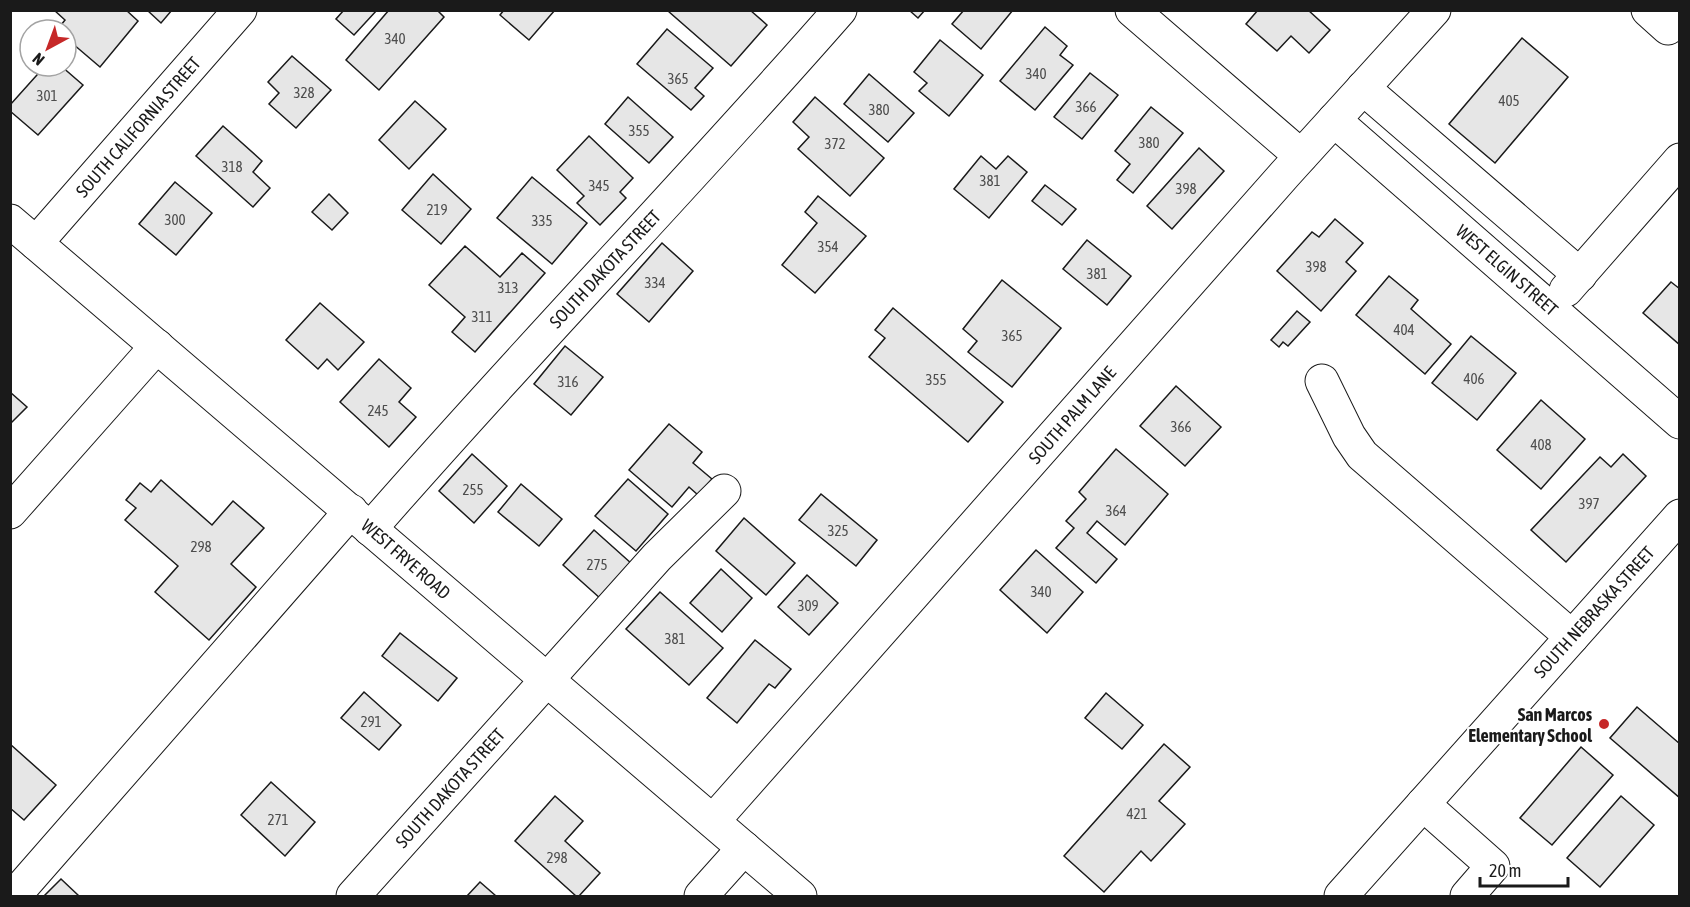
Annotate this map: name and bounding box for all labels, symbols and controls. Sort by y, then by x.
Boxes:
north arrow [18,18,78,78]
house number: 340 [384,30,406,47]
text: N [29,49,48,69]
street label: SOUTH CALIFORNIA STREET [71,53,205,201]
house number: 340 [1025,65,1047,82]
house number: 365 [667,70,689,87]
house number: 328 [293,84,315,101]
house number: 301 [36,87,58,104]
house number: 405 [1498,92,1520,109]
house number: 366 [1075,98,1097,115]
house number: 380 [868,101,890,118]
house number: 355 [628,122,650,139]
house number: 380 [1138,134,1160,151]
house number: 372 [824,135,846,152]
house number: 318 [221,158,243,175]
house number: 381 [979,172,1001,189]
house number: 345 [588,177,610,194]
house number: 398 [1175,180,1197,197]
house number: 219 [426,201,448,218]
street label: SOUTH DAKOTA STREET [545,206,665,332]
house number: 300 [164,211,186,228]
house number: 335 [531,212,553,229]
street label: WEST ELGIN STREET [1452,220,1562,320]
house number: 354 [817,238,839,255]
house number: 398 [1305,258,1327,275]
house number: 381 [1086,265,1108,282]
house number: 334 [644,274,666,291]
house number: 313 [497,279,519,296]
house number: 311 [471,308,493,325]
house number: 404 [1393,321,1415,338]
house number: 365 [1001,327,1023,344]
street label: SOUTH PALM LANE [1024,362,1120,468]
house number: 406 [1463,370,1485,387]
house number: 355 [925,371,947,388]
house number: 316 [557,373,579,390]
house number: 245 [367,402,389,419]
house number: 366 [1170,418,1192,435]
house number: 408 [1530,436,1552,453]
house number: 255 [462,481,484,498]
house number: 397 [1578,495,1600,512]
house number: 364 [1105,502,1127,519]
street label: WEST FRYE ROAD [357,515,455,603]
house number: 325 [827,522,849,539]
house number: 298 [190,538,212,555]
street label: SOUTH NEBRASKA STREET [1529,542,1659,682]
house number: 275 [586,556,608,573]
house number: 340 [1030,583,1052,600]
house number: 309 [797,597,819,614]
house number: 381 [664,630,686,647]
place label: San Marcos Elementary School [1468,704,1593,746]
house number: 291 [360,713,382,730]
marker: San Marcos Elementary School [1597,717,1611,731]
street label: SOUTH DAKOTA STREET [391,724,509,852]
house number: 421 [1126,805,1148,822]
house number: 271 [267,811,289,828]
house number: 298 [546,849,568,866]
scale bar [1480,850,1568,888]
text: 20 m [1489,860,1521,881]

